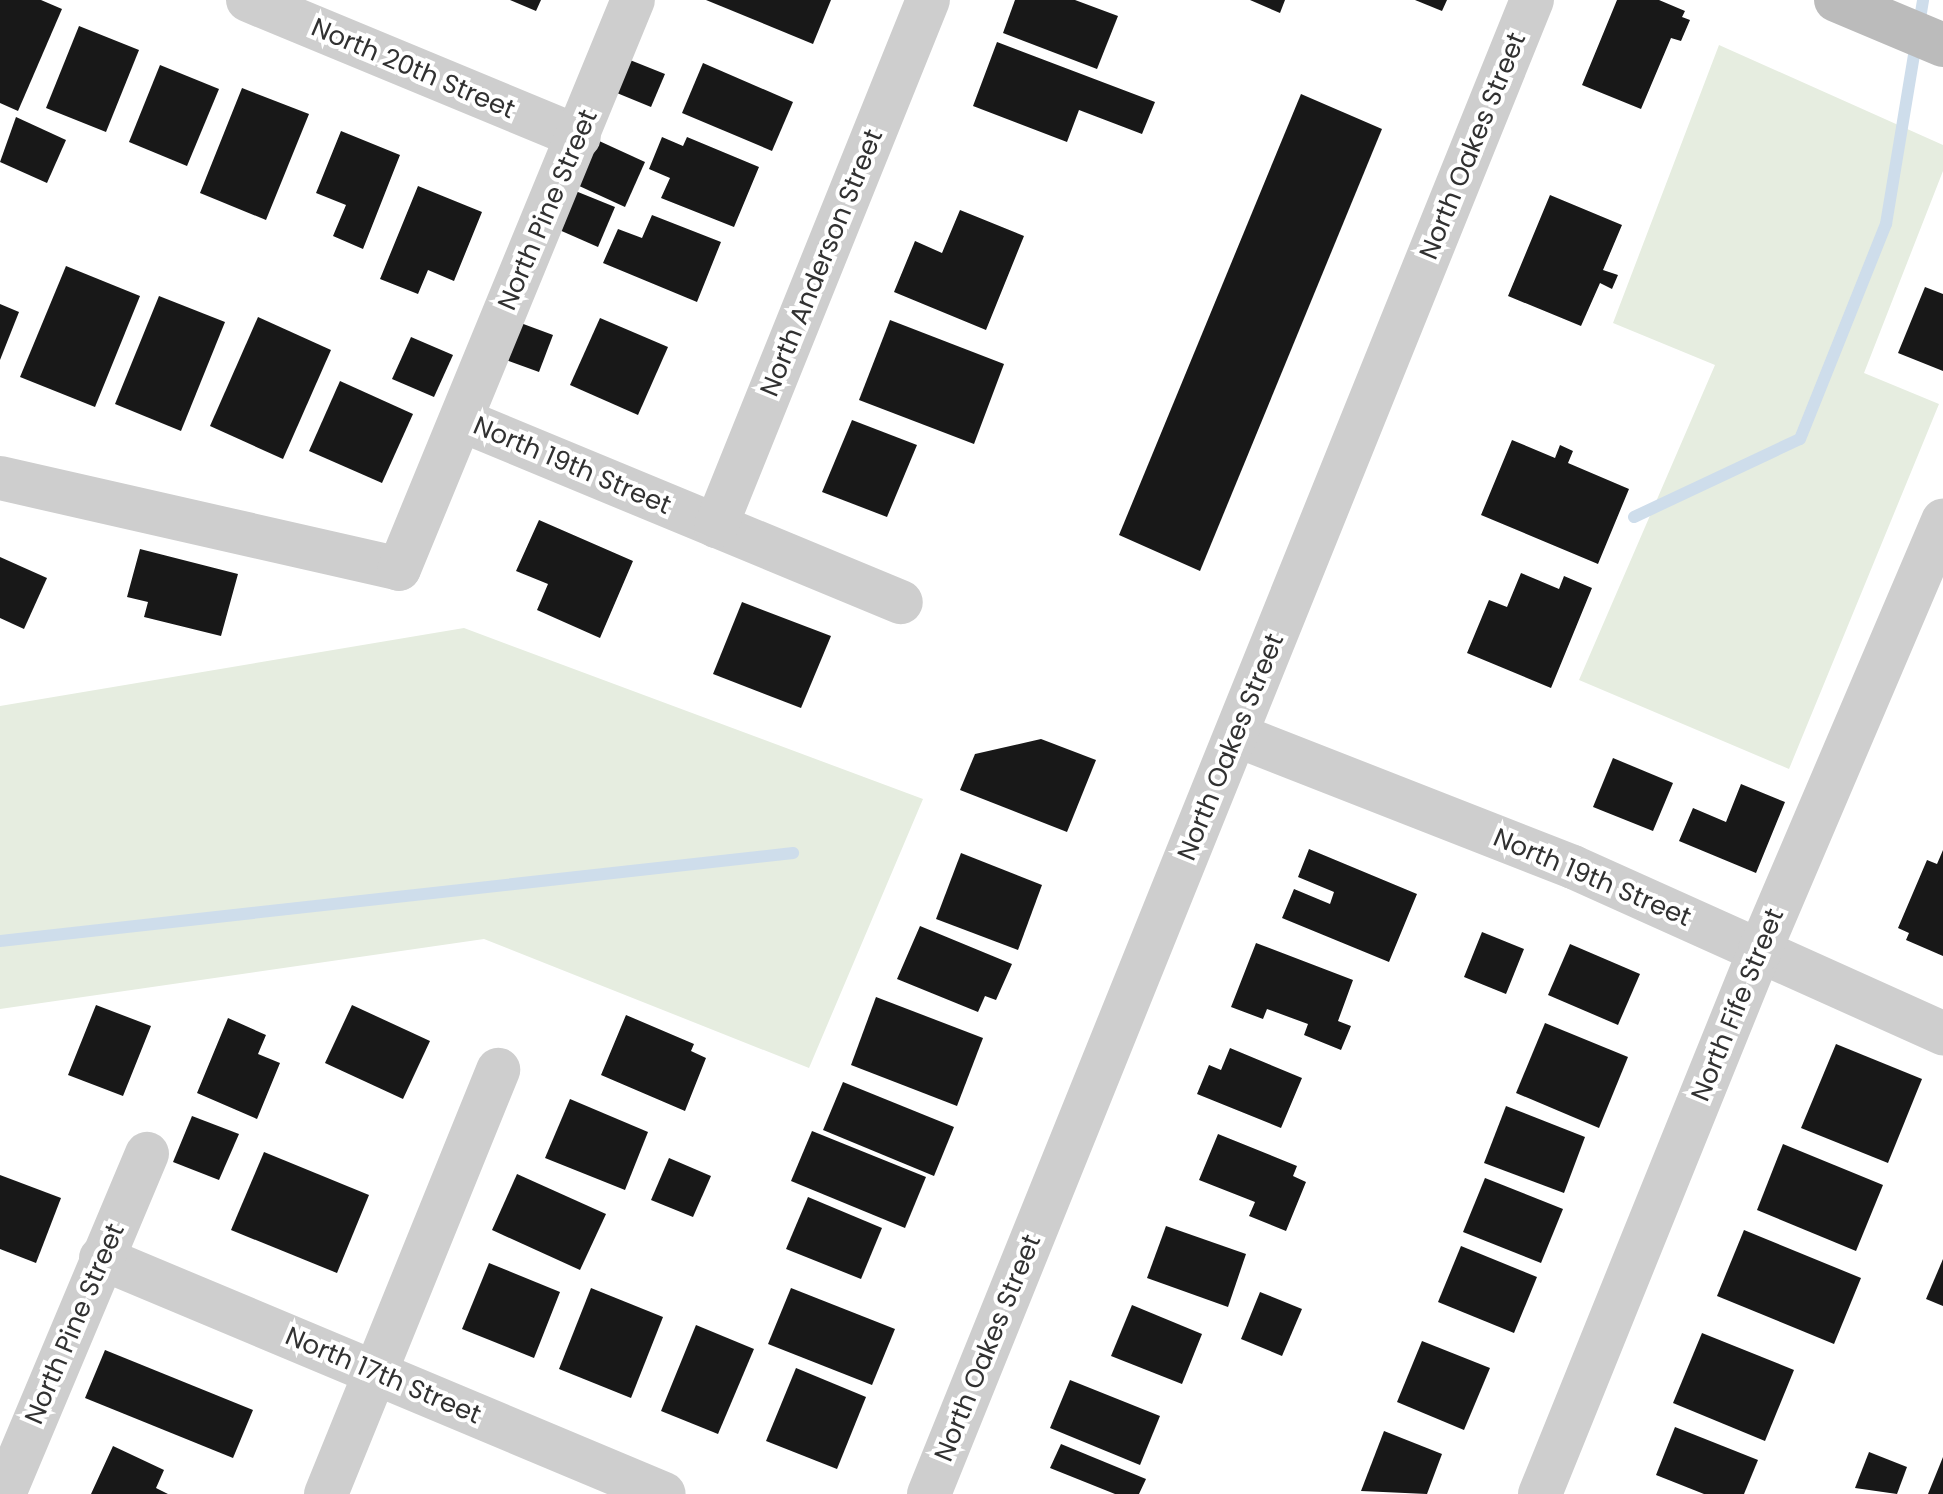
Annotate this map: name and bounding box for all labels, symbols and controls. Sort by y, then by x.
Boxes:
street label: North 20th Street [307,12,519,126]
street label: North Oakes Street [1413,28,1533,264]
street label: North Pine Street [492,105,604,315]
street label: North Anderson Street [754,125,890,401]
street label: North 19th Street [469,410,675,522]
street label: North Oakes Street [1171,629,1291,865]
street label: North 19th Street [1489,822,1695,934]
street label: North Fife Street [1685,904,1791,1106]
street label: North Pine Street [19,1219,131,1429]
street label: North Oakes Street [928,1230,1048,1466]
street label: North 17th Street [281,1321,485,1431]

